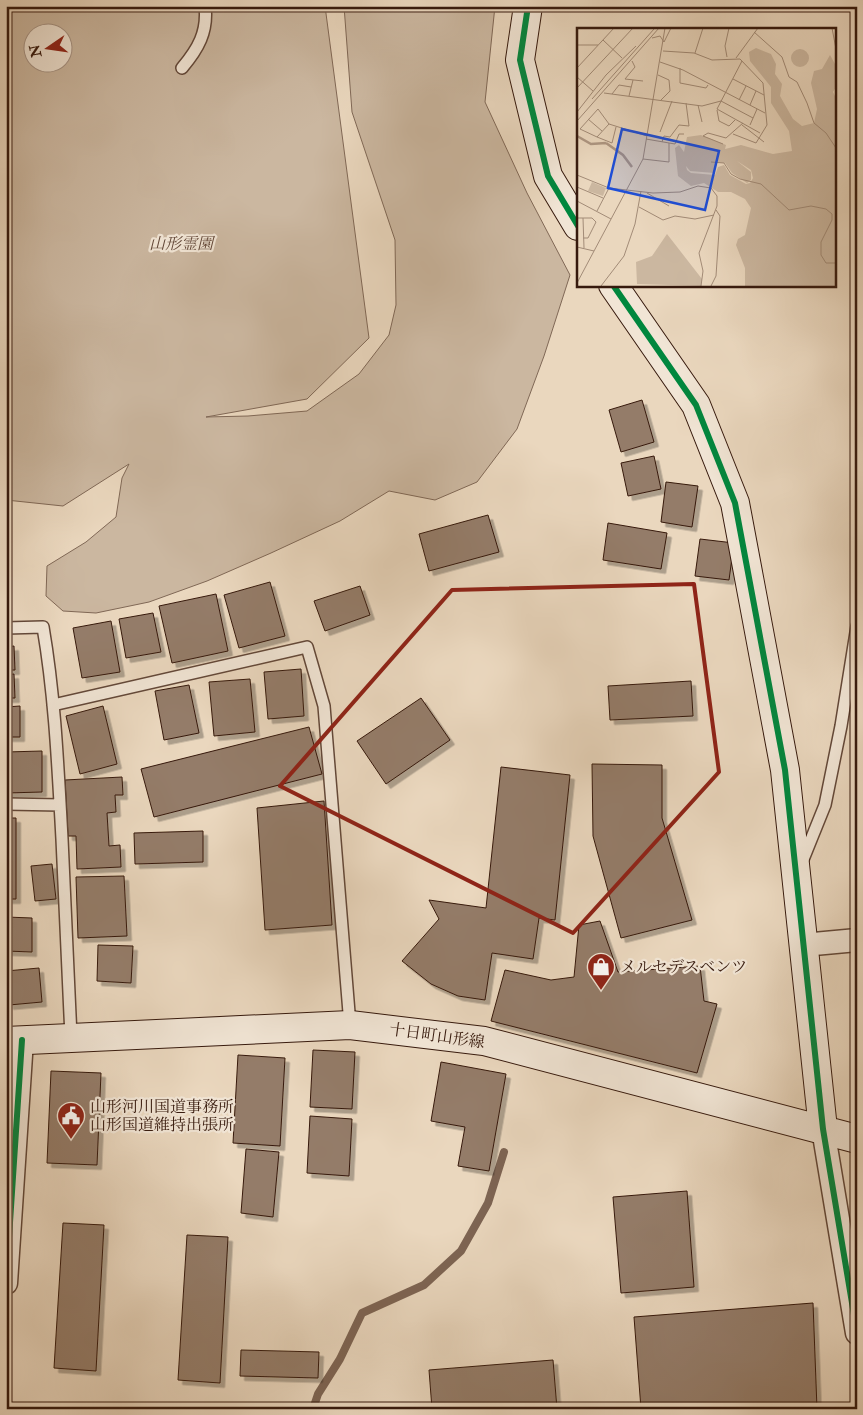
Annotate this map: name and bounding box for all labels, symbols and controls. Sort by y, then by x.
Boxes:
north arrow [22,22,72,72]
inset map [577,28,836,286]
text: N [26,42,46,60]
park label: 山形霊園 [149,234,216,254]
shop icon: メルセデスベンツ [586,952,616,991]
place label: メルセデスベンツ [620,957,747,977]
street label: 十日町山形線 [388,1019,486,1053]
place label: 山形河川国道事務所 山形国道維持出張所 [90,1097,234,1135]
public building icon: 山形河川国道事務所 山形国道維持出張所 [56,1101,86,1140]

